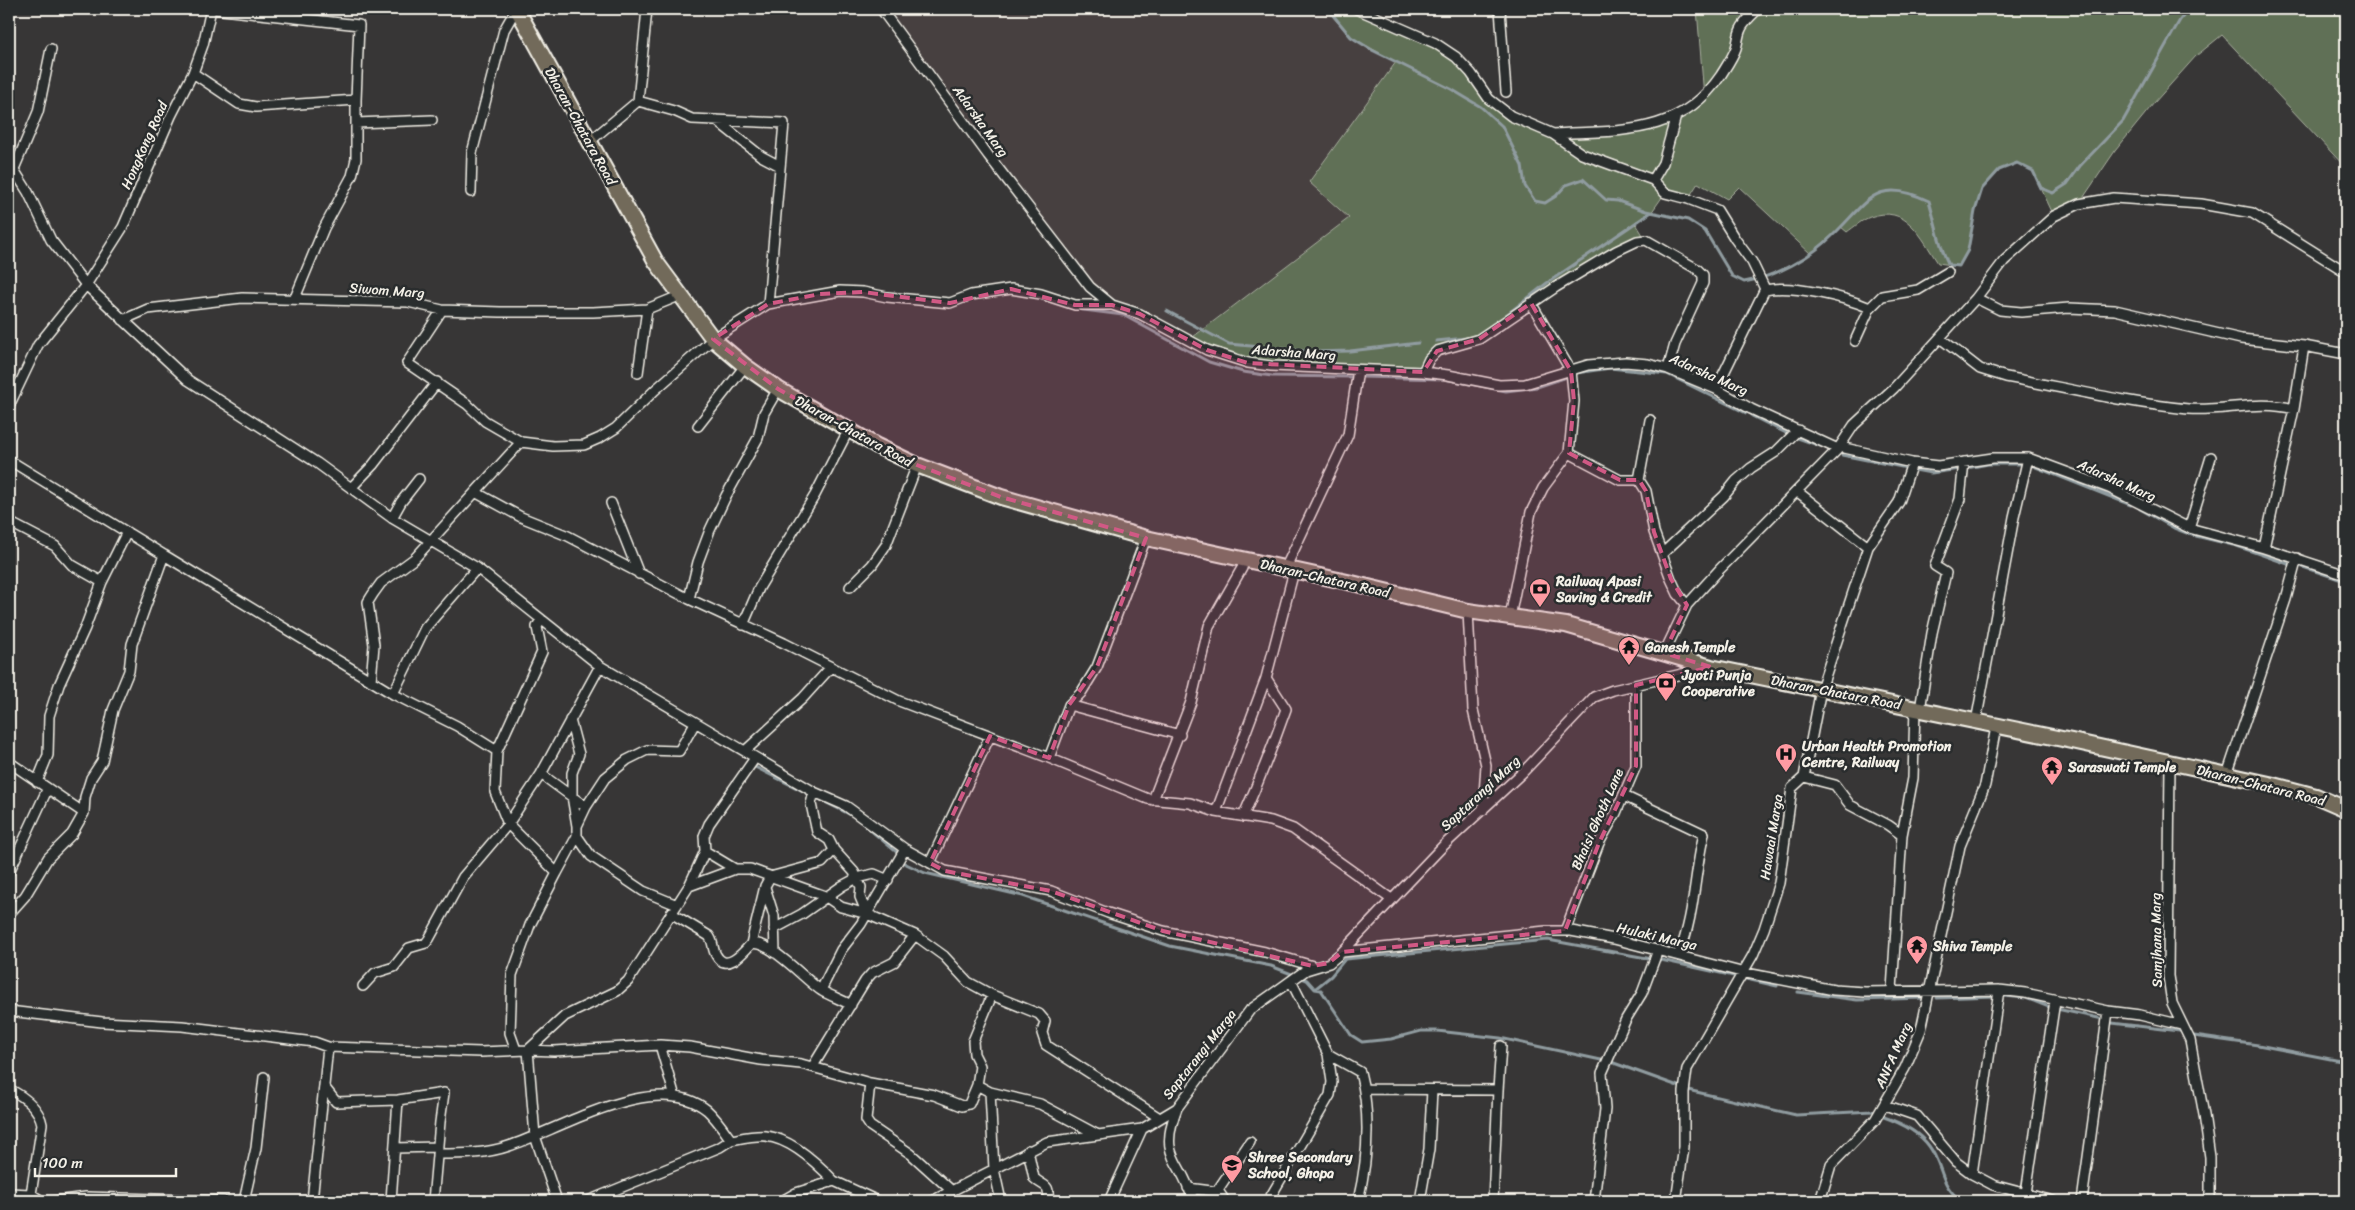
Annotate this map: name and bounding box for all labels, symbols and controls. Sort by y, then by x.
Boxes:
street label: Dharan-Chatara Road [538,62,624,191]
street label: Adarsha Marg [945,79,1015,163]
street label: HongKong Road [114,96,176,193]
street label: Siwom Marg [348,275,426,306]
street label: Adarsha Marg [1250,337,1337,368]
street label: Adarsha Marg [1664,345,1752,403]
street label: Dharan-Chatara Road [790,388,919,475]
street label: Adarsha Marg [2072,451,2160,509]
street label: Dharan-Chatara Road [1258,551,1394,606]
place label: Railway Apasi Saving & Credit [1555,569,1653,610]
bank icon: Railway Apasi Saving & Credit [1528,577,1552,608]
temple icon: Ganesh Temple [1617,635,1641,666]
place label: Ganesh Temple [1644,635,1736,660]
place label: Jyoti Punja Cooperative [1681,663,1755,704]
street label: Dharan-Chatara Road [1769,668,1905,718]
bank icon: Jyoti Punja Cooperative [1654,671,1678,702]
place label: Urban Health Promotion Centre, Railway [1801,734,1952,775]
hospital icon: Urban Health Promotion Centre, Railway [1774,742,1798,773]
street label: Saptarangi Marg [1434,749,1526,837]
temple icon: Saraswati Temple [2040,755,2064,786]
place label: Saraswati Temple [2067,755,2176,780]
street label: Dharan-Chatara Road [2194,757,2330,814]
street label: Bhaisi Ghoth Lane [1564,764,1631,874]
street label: Hawaai Marga [1752,792,1791,882]
street label: Samjhana Marg [2143,892,2170,988]
street label: Hulaki Marga [1614,915,1700,958]
temple icon: Shiva Temple [1905,934,1929,965]
place label: Shiva Temple [1932,934,2013,959]
street label: Saptarangi Marga [1156,1003,1243,1105]
street label: ANFA Marg [1867,1018,1919,1093]
scale bar [35,1145,176,1177]
place label: Shree Secondary School, Ghopa [1247,1145,1353,1186]
text: 100 m [42,1150,83,1176]
school or university icon: Shree Secondary School, Ghopa [1220,1153,1244,1184]

